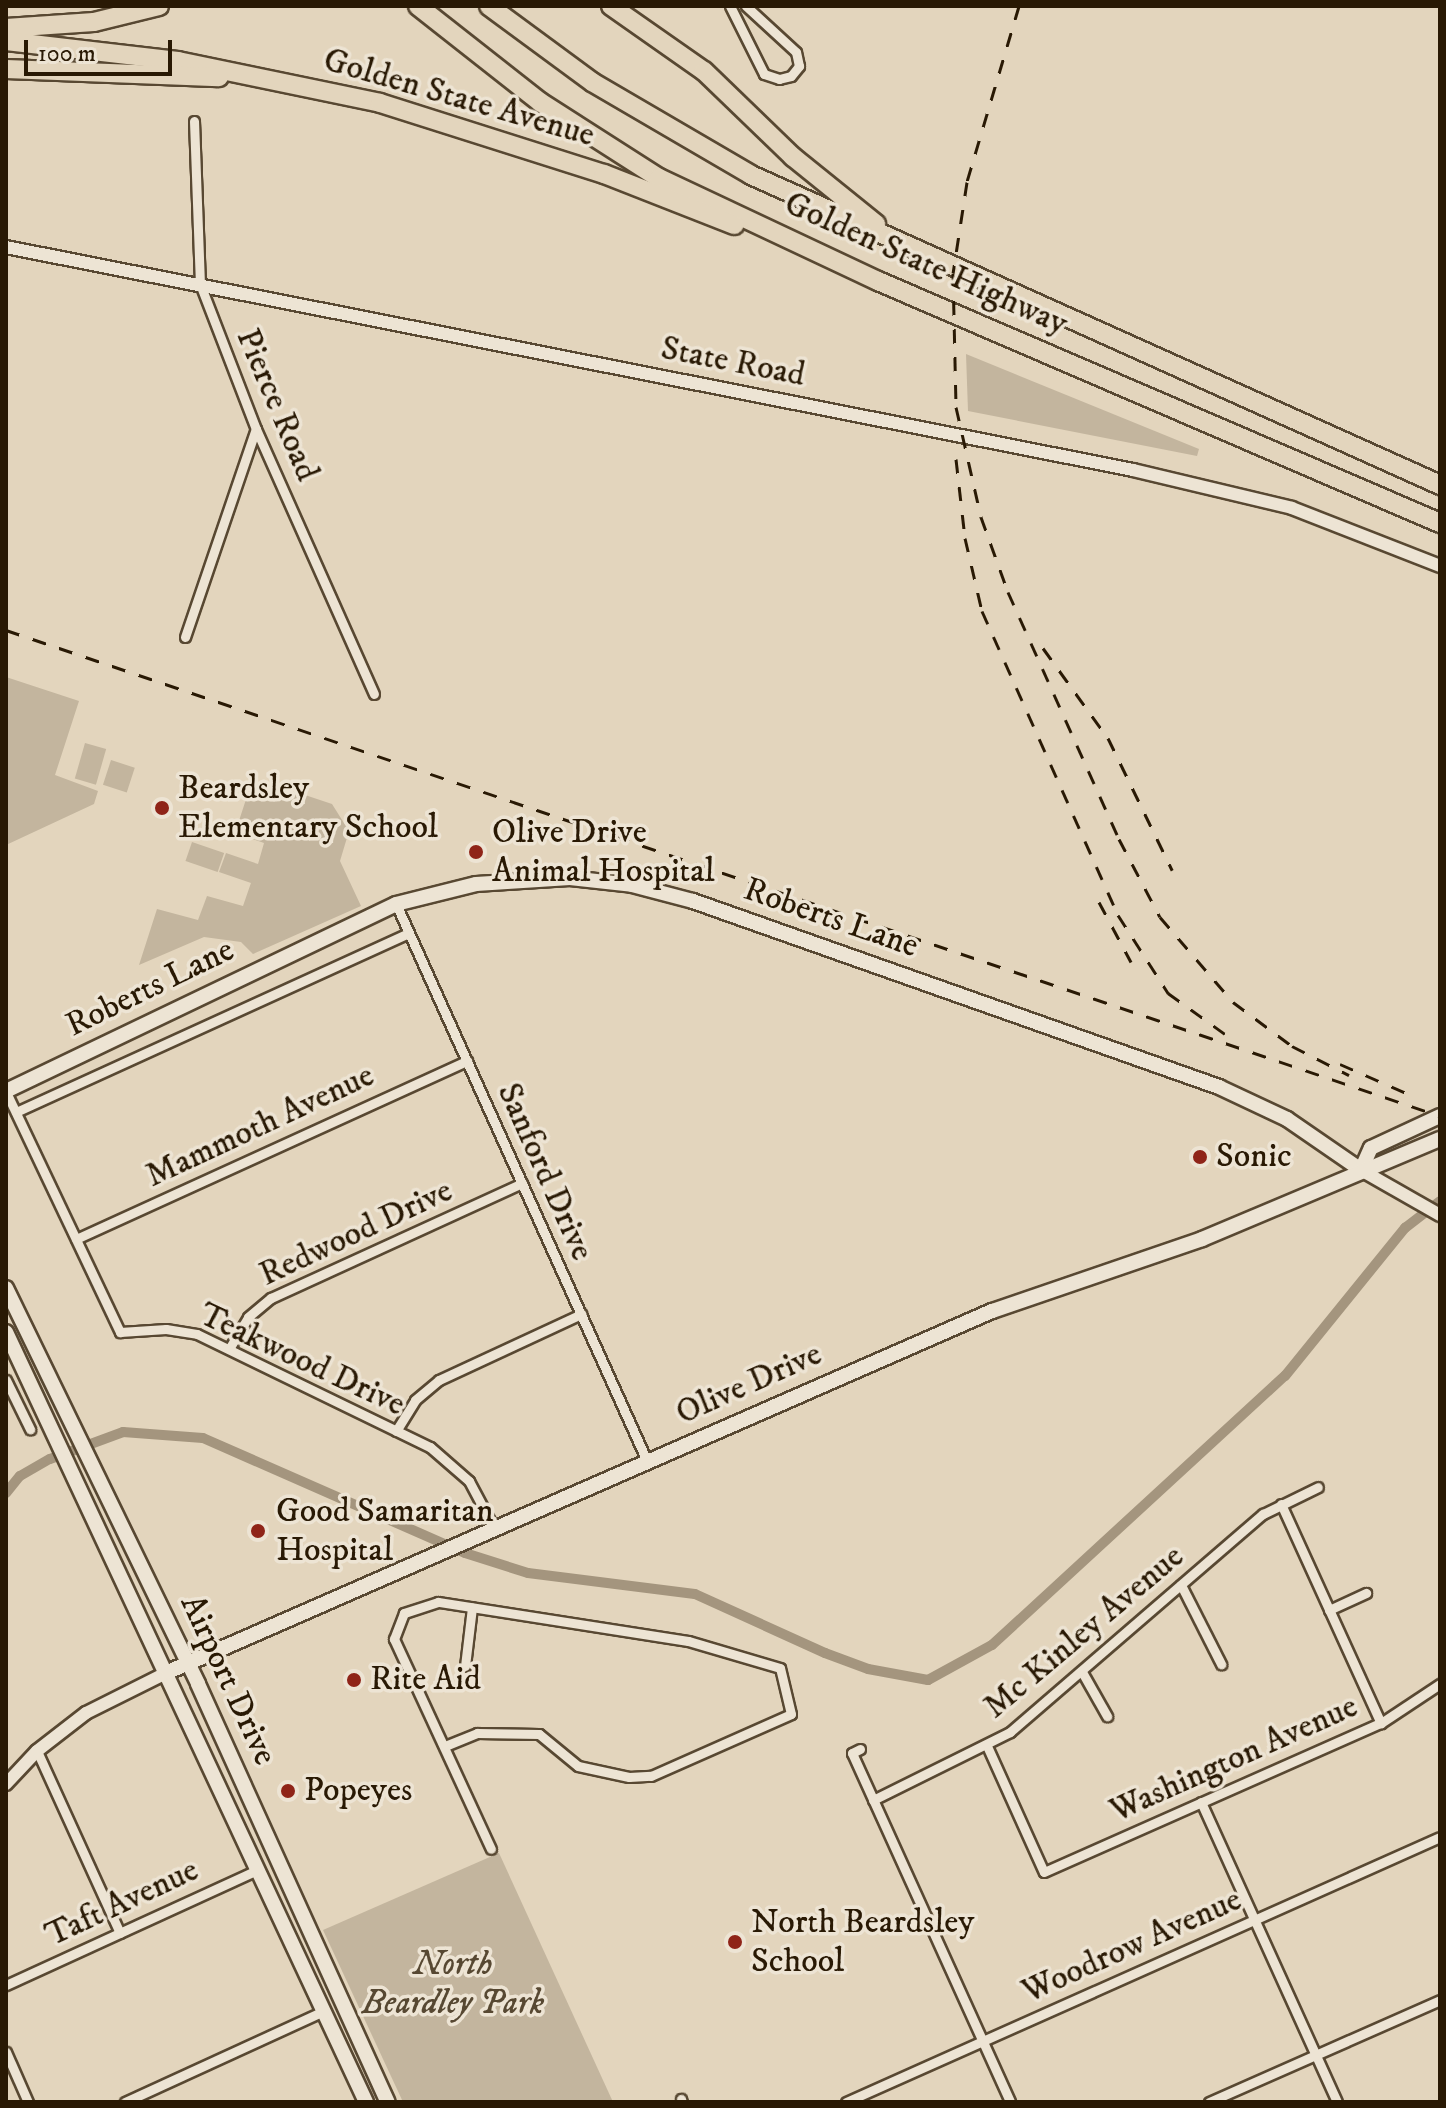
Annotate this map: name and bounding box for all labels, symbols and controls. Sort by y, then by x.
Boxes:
scale bar [28,24,176,74]
text: 100 m [38,39,96,69]
street label: Golden State Avenue [319,40,599,156]
street label: Golden State Highway [778,183,1074,345]
street label: Pierce Road [227,323,327,487]
street label: State Road [658,328,808,396]
place label: Beardsley Elementary School [178,768,438,848]
marker: Beardsley Elementary School [153,799,171,817]
place label: Olive Drive Animal Hospital [492,812,715,892]
marker: Olive Drive Animal Hospital [467,843,485,861]
street label: Roberts Lane [738,869,924,967]
street label: Roberts Lane [59,930,241,1046]
street label: Mammoth Avenue [139,1055,381,1197]
street label: Sanford Drive [488,1077,602,1267]
place label: Sonic [1216,1137,1292,1177]
marker: Sonic [1191,1148,1209,1166]
street label: Redwood Drive [253,1171,459,1295]
street label: Teakwood Drive [193,1295,411,1425]
street label: Olive Drive [670,1334,828,1434]
place label: Good Samaritan Hospital [276,1491,494,1570]
marker: Good Samaritan Hospital [247,1520,269,1542]
street label: Mc Kinley Avenue [976,1536,1192,1728]
street label: Airport Drive [171,1588,285,1772]
place label: Rite Aid [370,1660,481,1700]
marker: Rite Aid [345,1671,363,1689]
street label: Washington Avenue [1104,1686,1364,1832]
place label: Popeyes [304,1771,412,1811]
marker: Popeyes [279,1782,297,1800]
street label: Taft Avenue [39,1850,205,1956]
street label: Woodrow Avenue [1016,1879,1248,2013]
place label: North Beardsley School [751,1902,974,1982]
marker: North Beardsley School [726,1933,744,1951]
park label: North Beardley Park [362,1944,544,2024]

